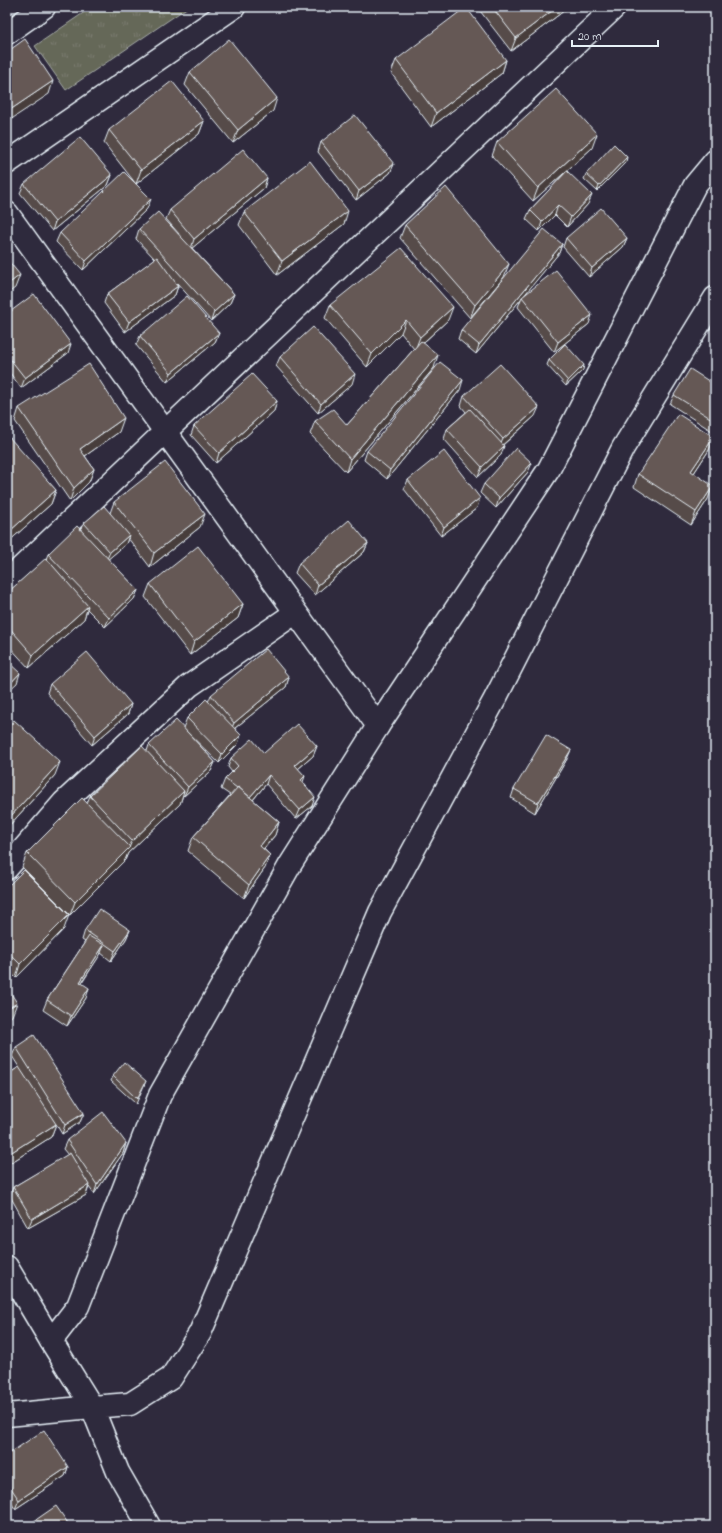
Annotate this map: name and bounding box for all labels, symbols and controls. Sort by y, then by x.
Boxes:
scale bar [572,22,658,48]
text: 20 m [578,28,601,46]

